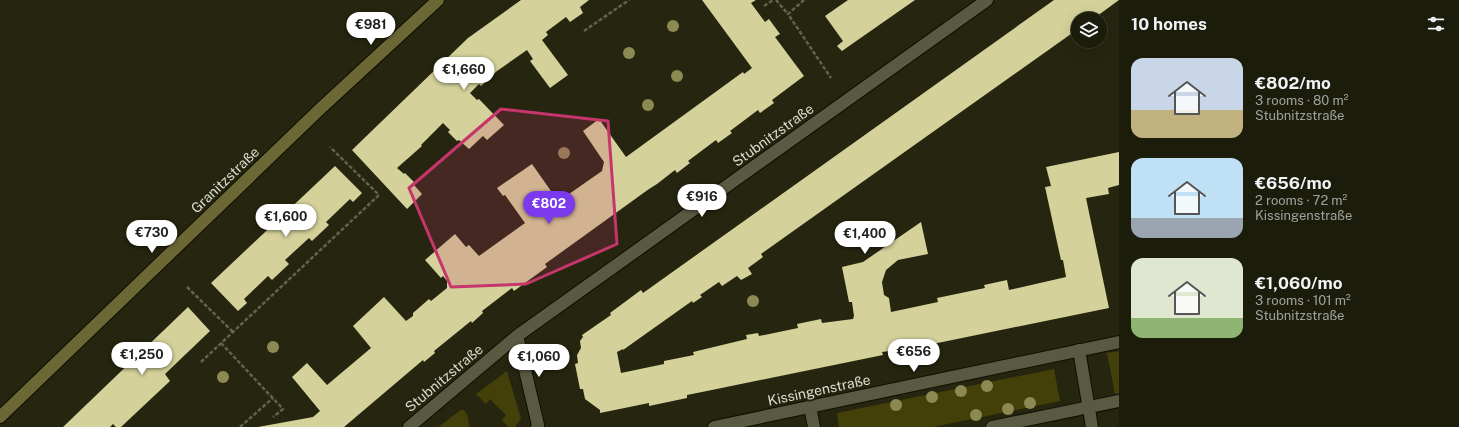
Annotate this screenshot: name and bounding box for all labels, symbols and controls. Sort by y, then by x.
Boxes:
pin: €981 [347,12,395,46]
map controls [1071,12,1107,48]
button: layers [1071,12,1107,48]
icon: filters [1425,13,1447,35]
text: 10 homes [1131,14,1207,34]
text: €981 [355,17,387,32]
pin: €1,660 [431,57,497,91]
text: €1,660 [442,62,486,77]
text: €802/mo [1255,73,1331,93]
icon: home [1163,74,1211,122]
text: 3 rooms · 80 m² [1255,93,1348,108]
street label: Stubnitzstraße [729,100,817,170]
text: Stubnitzstraße [1255,108,1344,123]
street label: Granitzstraße [188,143,262,216]
text: €656/mo [1255,173,1332,193]
icon: home [1163,174,1211,222]
pin: €916 [678,184,726,218]
text: €916 [686,189,718,204]
pin: €802 [525,191,573,225]
text: 2 rooms · 72 m² [1255,193,1347,208]
text: €802 [532,196,566,211]
pin: €1,600 [253,204,319,238]
text: Kissingenstraße [1255,208,1352,223]
text: €1,600 [265,209,307,224]
pin: €730 [128,220,176,254]
pin: €1,400 [832,221,898,255]
text: €730 [135,225,169,240]
text: €1,400 [844,226,886,241]
text: €1,060/mo [1255,273,1343,293]
icon: home [1163,274,1211,322]
text: 3 rooms · 101 m² [1255,293,1351,308]
text: Stubnitzstraße [1255,308,1344,323]
pin: €656 [890,339,938,373]
street label: Stubnitzstraße [402,341,486,415]
pin: €1,250 [109,342,175,376]
pin: €1,060 [506,344,572,378]
text: €656 [897,344,931,359]
text: €1,250 [120,347,164,362]
text: €1,060 [518,349,560,364]
street label: Kissingenstraße [766,371,872,409]

